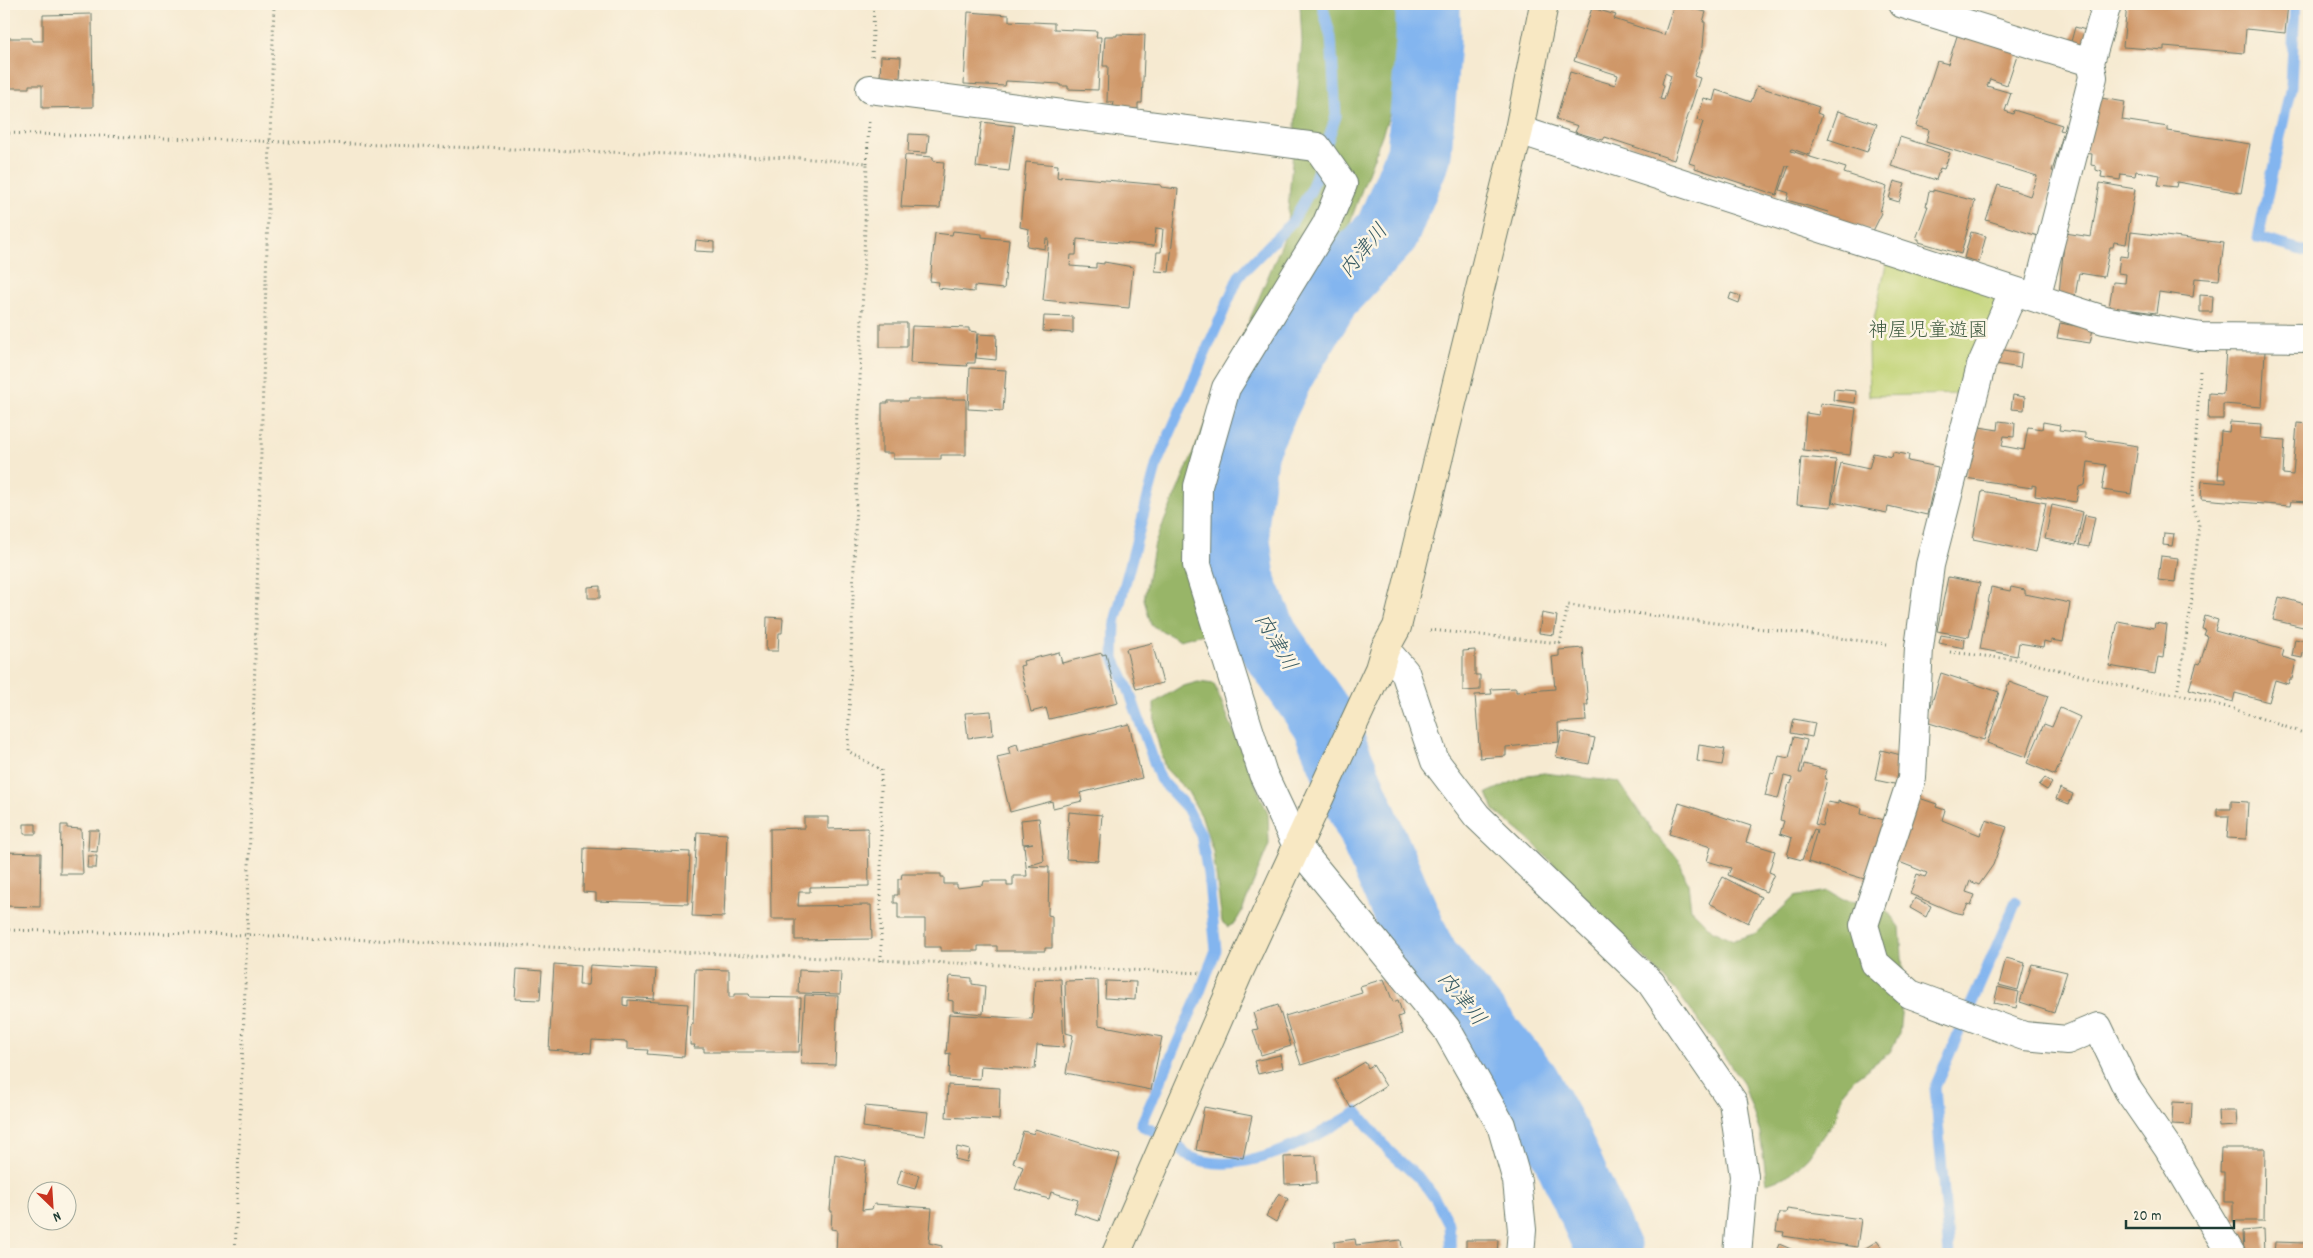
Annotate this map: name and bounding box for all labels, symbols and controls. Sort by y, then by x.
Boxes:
water label: 内津川 [1333,218,1397,286]
park label: 神屋児童遊園 [1868,318,1988,346]
water label: 内津川 [1245,608,1303,678]
water label: 内津川 [1429,966,1491,1034]
north arrow [28,1180,78,1230]
scale bar [2126,1198,2233,1230]
text: N [49,1205,64,1227]
text: 20 m [2133,1206,2161,1228]

